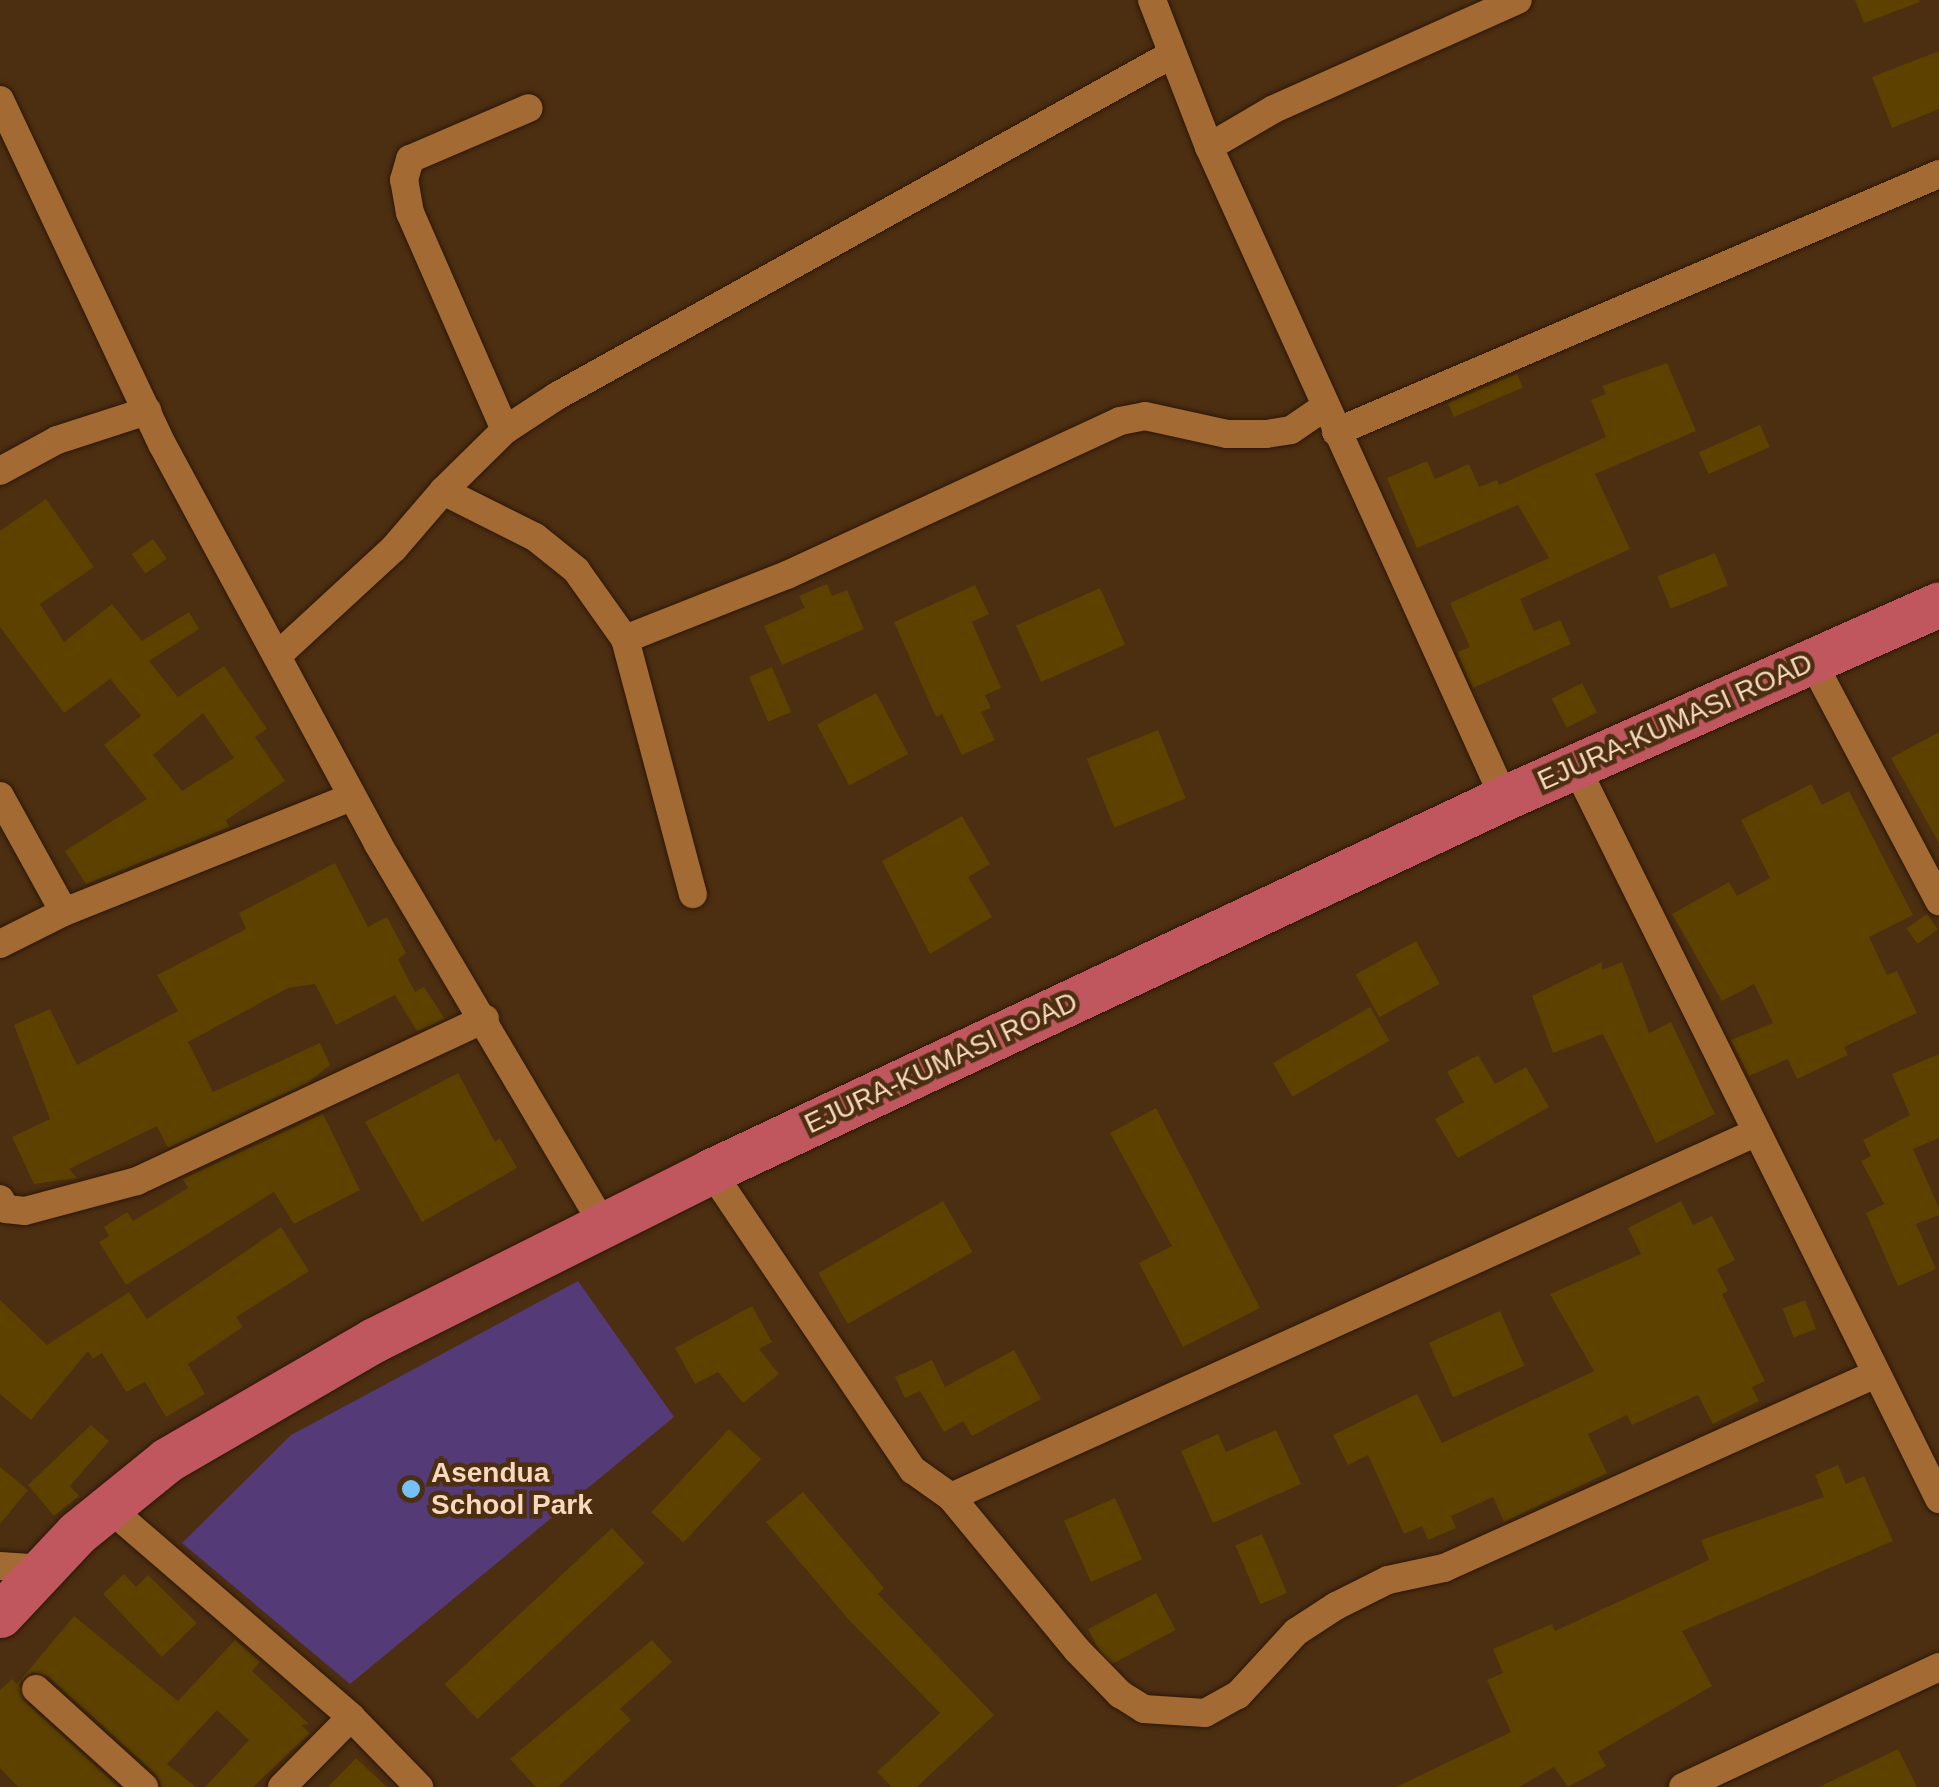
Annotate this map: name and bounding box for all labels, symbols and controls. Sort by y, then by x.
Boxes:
street label: EJURA-KUMASI ROAD [1532,646,1818,798]
street label: EJURA-KUMASI ROAD [799,985,1083,1141]
place label: Asendua School Park [431,1456,593,1522]
marker: Asendua School Park [400,1478,422,1500]

